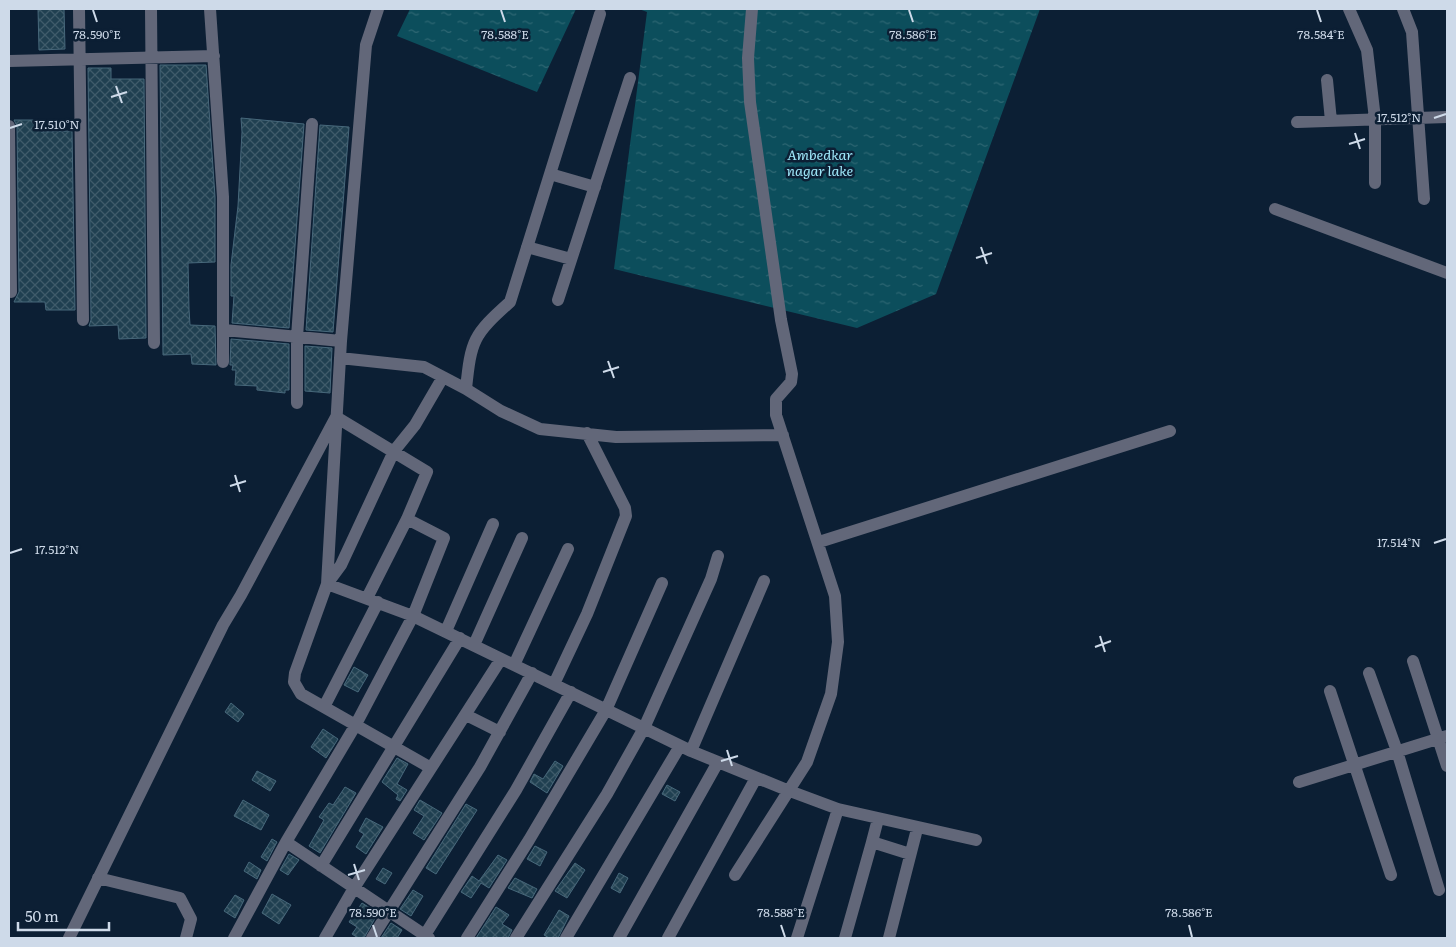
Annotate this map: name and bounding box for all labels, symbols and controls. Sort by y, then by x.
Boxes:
text: 78.590°E [73,25,121,43]
text: 78.588°E [481,25,529,43]
text: 78.586°E [889,25,937,43]
text: 78.584°E [1297,25,1345,43]
text: 17.512°N [1377,108,1421,126]
text: 17.510°N [34,115,80,133]
water label: Ambedkar nagar lake [787,144,854,180]
text: 17.514°N [1377,533,1421,551]
text: 17.512°N [35,540,79,558]
scale bar [18,900,109,932]
text: 78.590°E [349,903,397,921]
text: 78.588°E [757,903,805,921]
text: 78.586°E [1165,903,1213,921]
text: 50 m [25,904,59,927]

